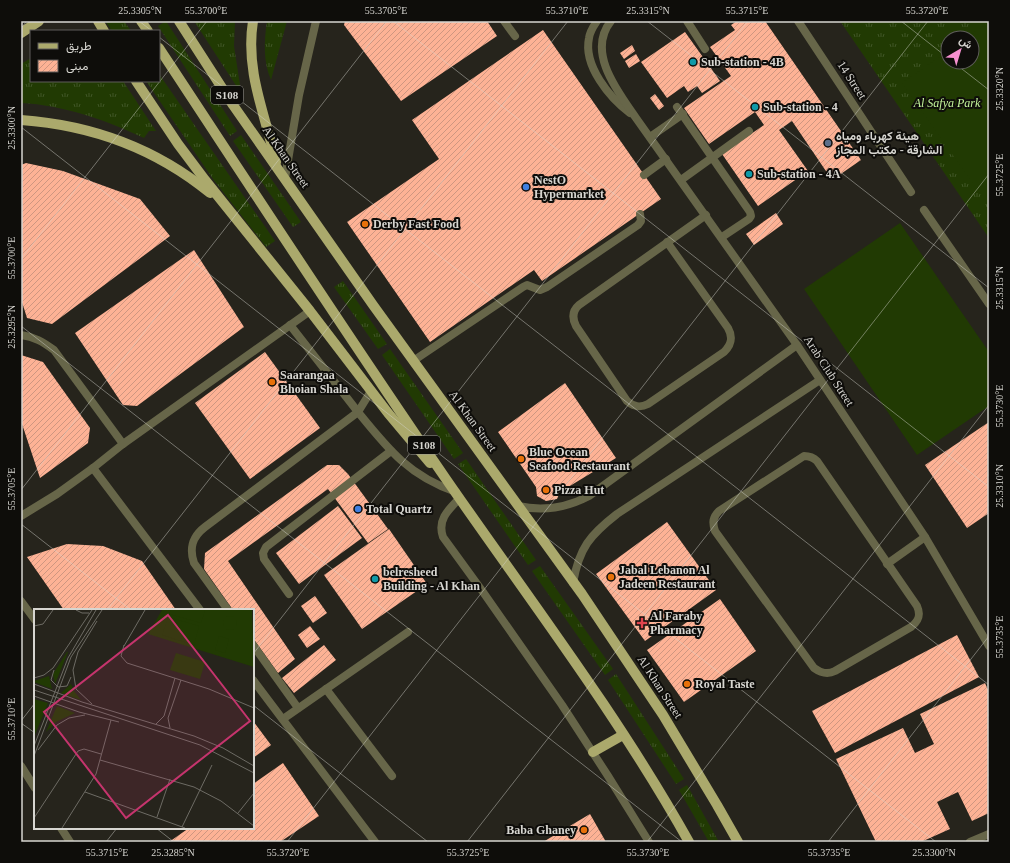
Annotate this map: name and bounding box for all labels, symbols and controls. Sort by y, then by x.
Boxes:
text: 25.3305°N [118,5,162,16]
text: 55.3700°E [185,5,227,16]
text: 55.3705°E [365,5,407,16]
text: 55.3710°E [546,5,588,16]
text: 25.3315°N [626,5,670,16]
text: 55.3715°E [726,5,768,16]
text: 55.3720°E [906,5,948,16]
legend [30,30,160,82]
north arrow [940,30,980,70]
text: ش [957,33,975,52]
text: طريق [66,39,92,54]
place label: Sub-station - 4B [701,55,784,69]
marker: Sub-station - 4B [688,57,698,67]
street label: 14 Street [834,58,870,102]
text: مبنى [66,59,88,74]
text: 25.3320°N [994,67,1005,111]
road number: S108 [211,86,243,104]
park label: Al Safya Park [913,96,981,110]
place label: Sub-station - 4 [763,100,838,114]
marker: Sub-station - 4 [750,102,760,112]
text: 25.3300°N [6,106,17,150]
street label: Al Khan Street [260,124,313,191]
place label: هيئة كهرباء ومياه الشارقة - مكتب المجاز [835,129,942,158]
marker: هيئة كهرباء ومياه الشارقة - مكتب المجاز [823,138,833,148]
text: 55.3725°E [994,154,1005,196]
place label: Sub-station - 4A [757,167,841,181]
marker: Sub-station - 4A [744,169,754,179]
place label: NestO Hypermarket [534,173,604,201]
marker: NestO Hypermarket [521,182,531,192]
place label: Derby Fast Food [373,217,459,231]
marker: Derby Fast Food [360,219,370,229]
text: 55.3700°E [6,237,17,279]
text: 25.3315°N [994,266,1005,310]
text: 25.3295°N [6,305,17,349]
street label: Arab Club Street [801,333,857,409]
place label: Saarangaa Bhoian Shala [280,368,348,396]
marker: Saarangaa Bhoian Shala [267,377,277,387]
text: 55.3730°E [994,385,1005,427]
street label: Al Khan Street [446,388,500,455]
road number: S108 [408,436,440,454]
place label: Blue Ocean Seafood Restaurant [529,445,630,473]
marker: Blue Ocean Seafood Restaurant [516,454,526,464]
text: 25.3310°N [994,464,1005,508]
text: 55.3705°E [6,468,17,510]
place label: Pizza Hut [554,483,604,497]
marker: Pizza Hut [541,485,551,495]
place label: Total Quartz [366,502,433,516]
marker: Total Quartz [353,504,363,514]
place label: Jabal Lebanon Al Jadeen Restaurant [619,563,715,591]
place label: belresheed Building - Al Khan [383,565,480,593]
marker: Jabal Lebanon Al Jadeen Restaurant [606,572,616,582]
marker: belresheed Building - Al Khan [370,574,380,584]
inset map [34,609,254,829]
place label: Al Faraby Pharmacy [650,609,703,637]
text: 55.3735°E [994,616,1005,658]
marker: Al Faraby Pharmacy [637,618,647,628]
street label: Al Khan Street [635,653,686,722]
place label: Royal Taste [695,677,755,691]
marker: Royal Taste [682,679,692,689]
text: 55.3710°E [6,698,17,740]
place label: Baba Ghaney [506,823,576,837]
marker: Baba Ghaney [579,825,589,835]
text: 55.3715°E [86,847,128,858]
text: 25.3285°N [151,847,195,858]
text: 55.3720°E [267,847,309,858]
text: 55.3725°E [447,847,489,858]
text: 55.3730°E [627,847,669,858]
text: 55.3735°E [808,847,850,858]
text: 25.3300°N [912,847,956,858]

